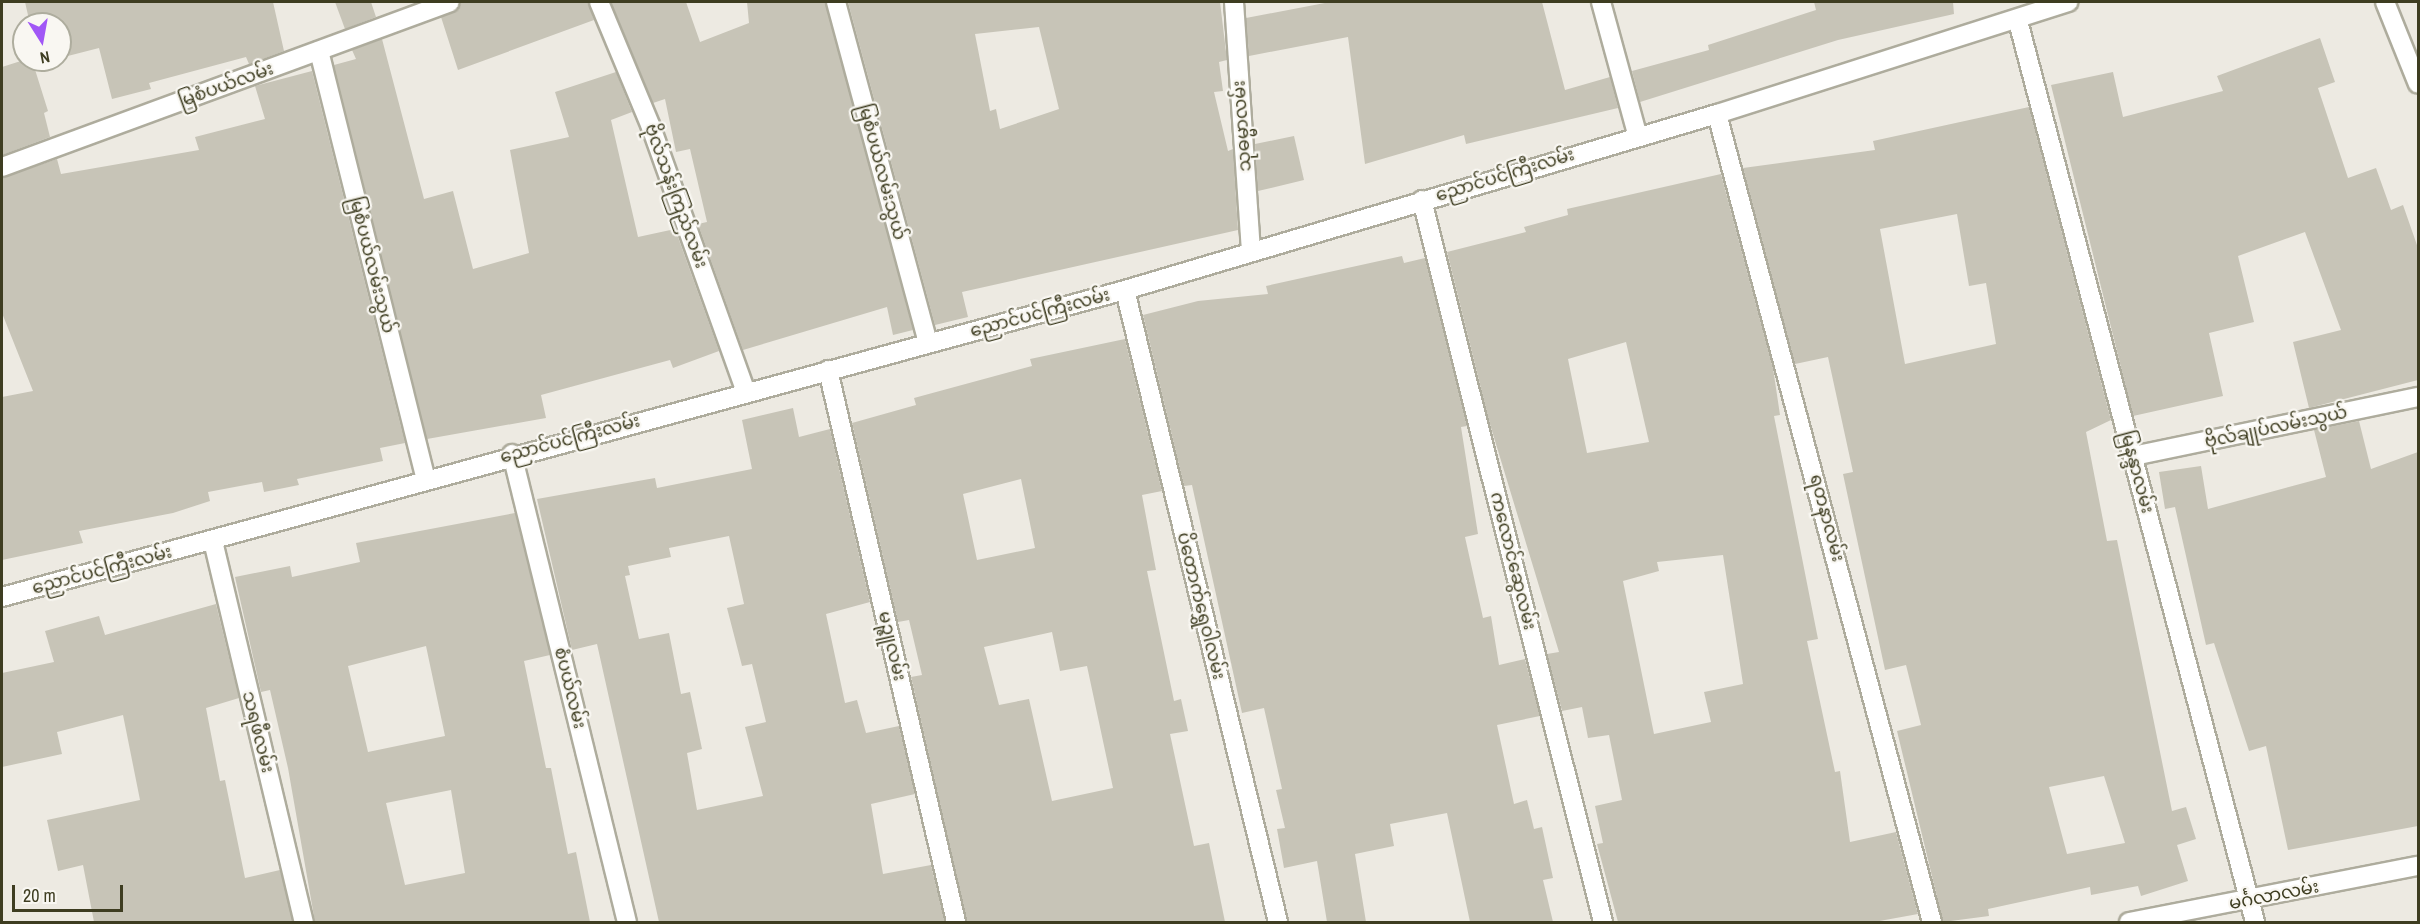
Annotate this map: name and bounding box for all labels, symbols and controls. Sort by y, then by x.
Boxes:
north arrow [12,12,72,72]
text: N [38,46,52,69]
street label: မြစံပယ်လမ်း [176,58,276,112]
street label: သုဓမ္မာလမ်း [1228,80,1256,172]
street label: မြစံပယ်လမ်းသွယ် [853,102,911,242]
street label: ဗိုလ်သန်းကြည်လမ်း [640,121,712,271]
street label: ညောင်ပင်ကြီးလမ်း [1433,144,1577,206]
street label: မြစံပယ်လမ်းသွယ် [345,194,399,336]
street label: ညောင်ပင်ကြီးလမ်း [968,284,1112,342]
street label: ဗိုလ်ချုပ်လမ်းသွယ် [2203,401,2349,453]
street label: ညောင်ပင်ကြီးလမ်း [498,410,642,468]
street label: မြနန္ဒာလမ်း [2116,428,2158,516]
street label: ရတနာလမ်း [1805,472,1849,564]
street label: ကလောင်ဆွေလမ်း [1485,490,1541,632]
street label: ပိတောက်ရွှေဝါလမ်း [1172,530,1230,682]
street label: ညောင်ပင်ကြီးလမ်း [30,541,174,599]
street label: မဉ္ဇူလမ်း [873,609,911,683]
street label: စံပယ်လမ်း [549,645,591,731]
street label: သရဖီလမ်း [237,689,279,775]
scale bar [15,873,126,911]
street label: မင်္ဂလာလမ်း [2227,876,2321,914]
text: 20 m [23,883,56,908]

